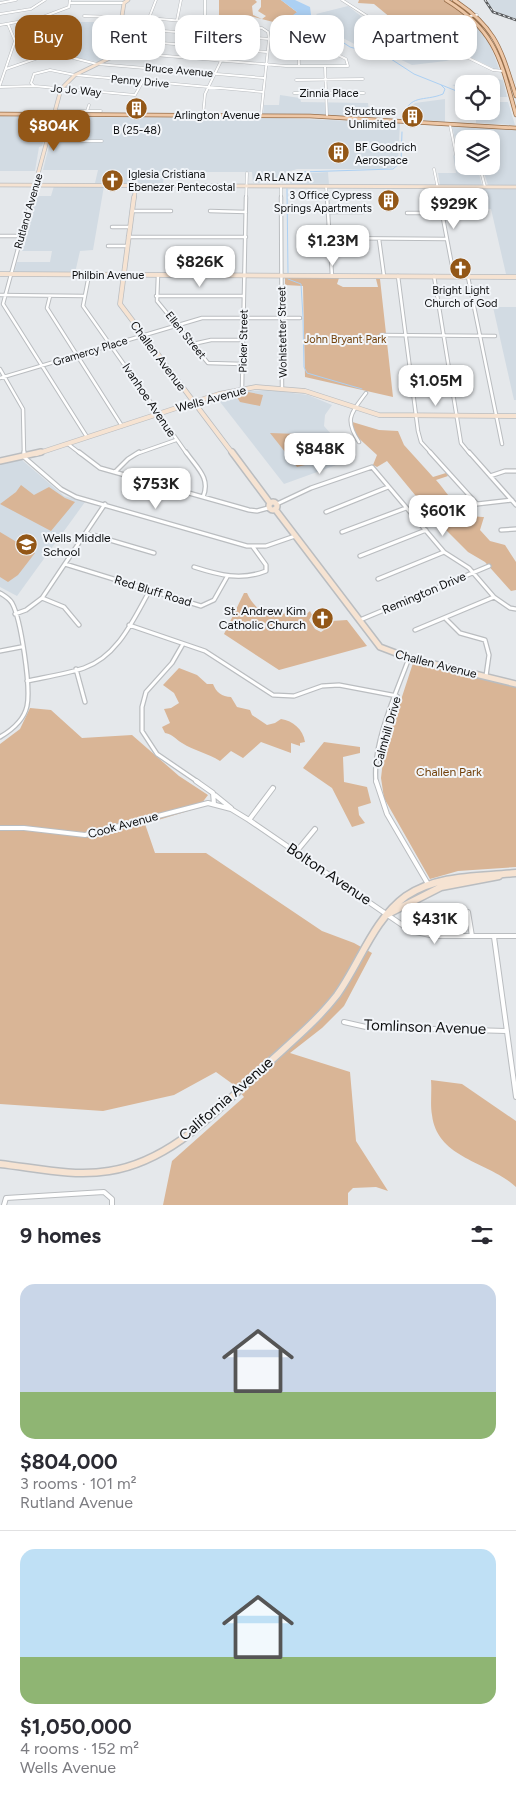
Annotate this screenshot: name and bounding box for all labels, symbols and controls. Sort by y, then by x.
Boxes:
chip: Buy [15,15,82,60]
chip: Rent [92,15,165,60]
chip: Filters [175,15,260,60]
chip: New [270,15,344,60]
chip: Apartment [354,15,477,60]
street label: Bruce Avenue [144,61,214,80]
street label: Penny Drive [110,72,170,91]
map controls [455,75,500,175]
button: locate [455,75,500,120]
street label: Jo Jo Way [50,82,102,99]
street label: Zinnia Place [299,87,359,100]
building icon: B (25-48) [125,97,149,121]
place label: Structures Unlimited [344,105,396,131]
building icon: Structures Unlimited [400,105,424,129]
street label: Arlington Avenue [174,109,260,122]
pin: $804K [19,110,89,152]
text: $804K [29,116,79,135]
place label: B (25-48) [113,124,161,137]
button: layers [455,130,500,175]
building icon: BF Goodrich Aerospace [327,141,351,165]
place label: BF Goodrich Aerospace [355,141,416,167]
church icon: Iglesia Cristiana Ebenezer Pentecostal [100,168,124,192]
place label: Iglesia Cristiana Ebenezer Pentecostal [128,168,235,194]
district label: ARLANZA [255,171,313,184]
street label: Rutland Avenue [12,172,45,250]
pin: $929K [419,188,489,230]
place label: 3 Office Cypress Springs Apartments [274,189,372,215]
building icon: 3 Office Cypress Springs Apartments [376,189,400,213]
text: $929K [430,194,478,213]
pin: $1.23M [292,224,374,267]
text: $1.23M [307,231,359,250]
pin: $826K [165,246,235,288]
text: $826K [176,252,224,271]
church icon: Bright Light Church of God [449,257,473,281]
street label: Philbin Avenue [72,269,144,282]
place label: Bright Light Church of God [424,284,498,310]
street label: Wohlstetter Street [275,286,290,378]
street label: Ellen Street [163,309,209,362]
street label: Picker Street [236,309,251,373]
street label: Challen Avenue [127,318,189,394]
park label: John Bryant Park [304,333,387,346]
street label: Gramercy Place [51,334,129,369]
street label: Ivanhoe Avenue [119,360,179,440]
pin: $1.05M [395,364,477,407]
text: $1.05M [410,371,462,390]
street label: Wells Avenue [174,383,248,415]
pin: $848K [285,432,355,475]
text: $848K [295,439,345,458]
pin: $753K [121,468,191,510]
text: $753K [133,474,179,493]
pin: $601K [408,494,478,537]
text: $601K [420,501,466,520]
place label: Wells Middle School [43,531,111,559]
school or university icon: Wells Middle School [15,533,39,557]
street label: Remington Drive [380,569,468,617]
street label: Red Bluff Road [113,573,193,609]
place label: St. Andrew Kim Catholic Church [219,604,306,632]
church icon: St. Andrew Kim Catholic Church [310,606,334,630]
street label: Challen Avenue [394,647,479,681]
street label: Calmhill Drive [370,695,404,769]
park label: Challen Park [416,765,482,779]
street label: Cook Avenue [86,809,160,841]
street label: Bolton Avenue [283,839,375,909]
pin: $431K [400,902,470,945]
text: $431K [412,909,458,928]
street label: Tomlinson Avenue [363,1016,487,1038]
street label: California Avenue [175,1053,277,1145]
icon: filters [468,1221,496,1249]
text: 9 homes [20,1223,101,1248]
icon: home [213,1316,303,1406]
text: $804,000 [20,1449,118,1474]
text: 3 rooms · 101 m² [20,1474,136,1493]
text: Rutland Avenue [20,1493,133,1512]
icon: home [213,1582,303,1672]
text: $1,050,000 [20,1714,132,1739]
text: 4 rooms · 152 m² [20,1739,139,1758]
text: Wells Avenue [20,1758,116,1777]

